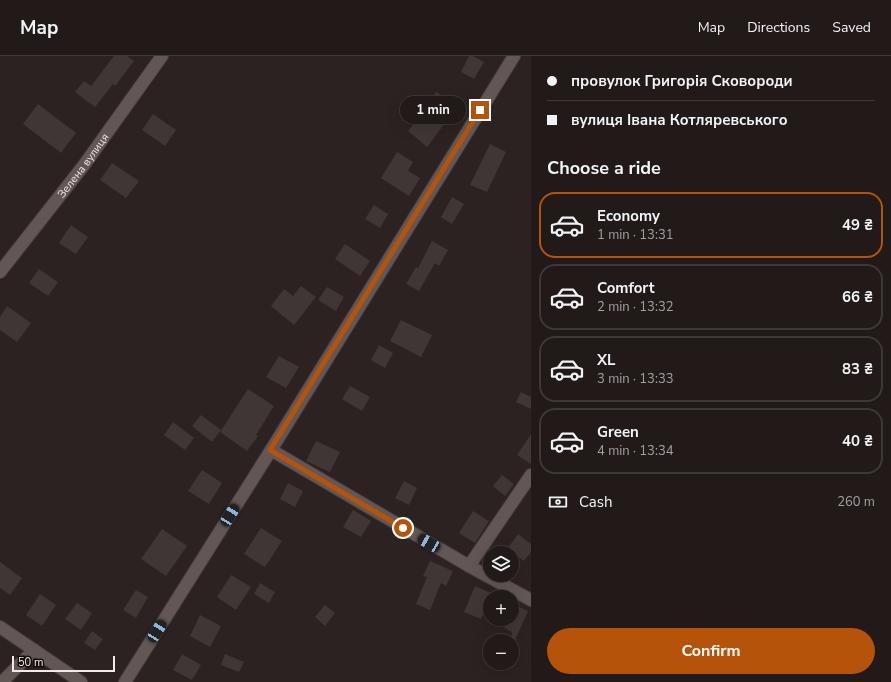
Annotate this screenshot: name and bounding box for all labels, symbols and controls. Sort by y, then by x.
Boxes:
text: Map [20,15,58,41]
text: Map [698,18,725,37]
text: Directions [747,18,810,37]
text: Saved [832,18,871,37]
text: провулок Григорія Сковороди [571,71,793,91]
callout: 1 min [400,96,466,124]
text: 1 min [416,101,450,119]
route end [471,101,489,119]
text: вулиця Івана Котляревського [571,110,788,130]
street label: Зелена вулиця [54,130,112,201]
text: Choose a ride [547,156,661,180]
text: Economy [597,206,660,226]
icon: car [549,207,585,243]
text: 49 ₴ [842,215,873,235]
text: 1 min · 13:31 [597,226,673,244]
text: Comfort [597,278,654,298]
icon: car [549,279,585,315]
text: 66 ₴ [842,287,873,307]
text: 2 min · 13:32 [597,298,673,316]
text: XL [597,350,616,370]
icon: car [549,351,585,387]
text: 83 ₴ [842,359,873,379]
text: 3 min · 13:33 [597,370,673,388]
text: Green [597,422,639,442]
icon: car [549,423,585,459]
text: 40 ₴ [842,431,873,451]
text: 4 min · 13:34 [597,442,673,460]
icon: cash [547,491,569,513]
text: Cash [579,492,613,512]
text: 260 m [837,493,875,511]
car [219,502,241,528]
route start [394,519,412,537]
car [416,532,442,554]
map controls [483,546,519,670]
button: layers [483,546,519,582]
button: + [483,590,519,626]
car [146,618,168,644]
button: Confirm [547,628,875,674]
button: − [483,634,519,670]
scale bar [12,654,115,673]
text: 50 m [18,655,43,670]

